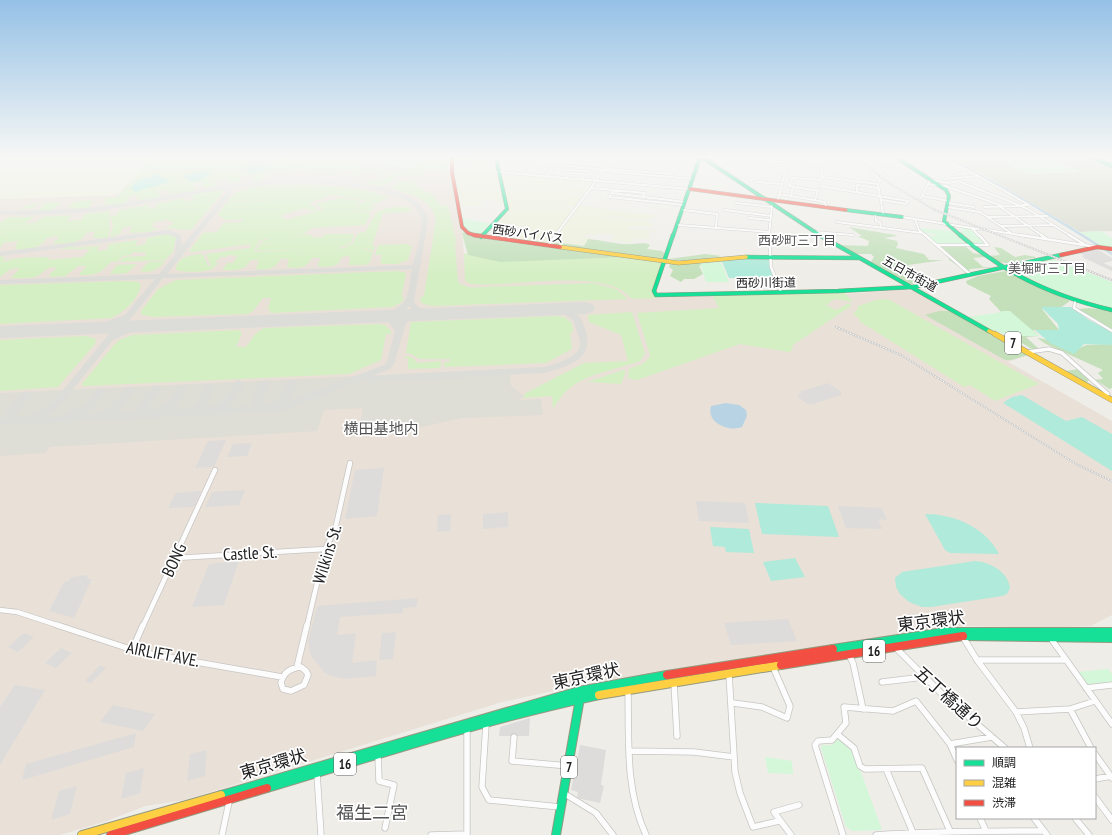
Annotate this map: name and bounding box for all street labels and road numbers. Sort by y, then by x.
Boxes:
street label: 西砂バイパス [491,221,565,246]
street label: 五日市街道 [880,252,940,295]
street label: 西砂川街道 [736,274,796,291]
road number: 7 [1005,332,1021,354]
street label: Wilkins St. [308,522,346,586]
street label: BONG [157,540,191,580]
street label: Castle St. [222,541,278,565]
street label: 東京環状 [896,606,966,636]
street label: AIRLIFT AVE. [125,636,201,672]
road number: 16 [863,640,885,662]
street label: 東京環状 [550,658,622,694]
street label: 五丁橋通り [910,661,988,735]
street label: 東京環状 [237,744,309,784]
road number: 16 [334,753,356,775]
road number: 7 [561,756,577,778]

